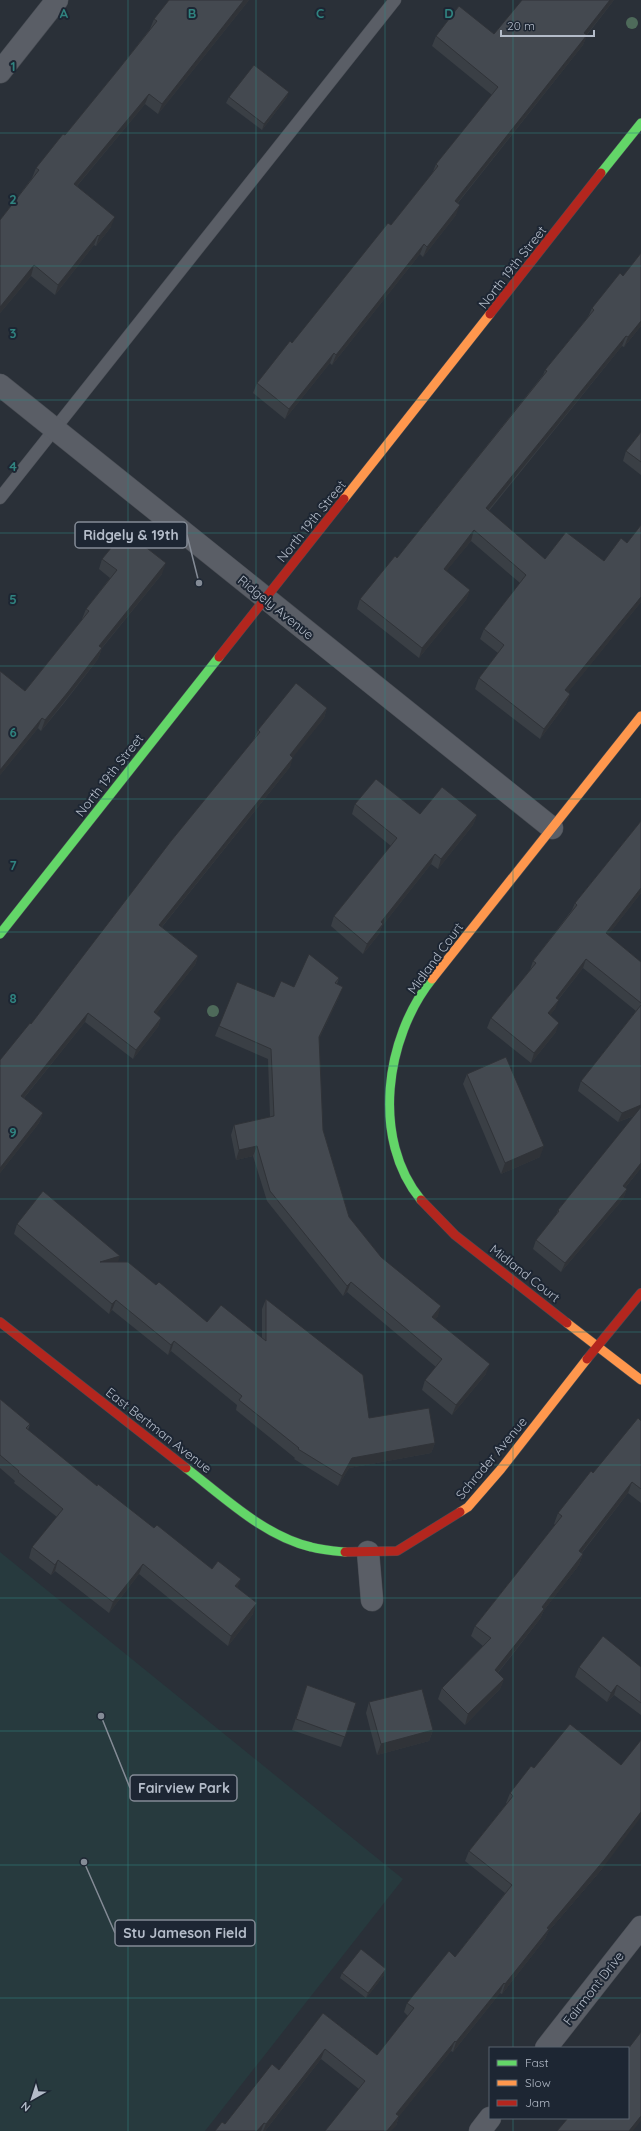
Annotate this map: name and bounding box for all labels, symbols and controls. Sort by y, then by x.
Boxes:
text: A [60,5,69,21]
text: B [188,5,196,21]
text: C [316,5,324,21]
text: D [444,5,454,21]
scale bar [501,12,594,38]
text: 20 m [507,18,535,33]
text: 1 [10,58,16,74]
text: 2 [9,191,17,207]
street label: North 19th Street [475,222,549,312]
text: 3 [10,325,17,341]
text: 4 [9,458,17,474]
street label: North 19th Street [273,477,349,565]
callout: Ridgely & 19th [75,522,187,548]
text: Ridgely & 19th [83,526,179,544]
street label: Ridgely Avenue [235,572,317,642]
text: 5 [9,591,17,607]
text: 6 [9,724,17,740]
street label: North 19th Street [72,730,146,820]
text: 7 [9,857,17,873]
street label: Midland Court [404,919,466,997]
text: 8 [9,990,17,1006]
text: 9 [9,1124,17,1140]
street label: Midland Court [487,1241,563,1305]
street label: East Bertman Avenue [103,1384,215,1476]
street label: Schrader Avenue [452,1414,530,1502]
callout: Fairview Park [130,1775,237,1801]
text: Fairview Park [138,1779,230,1797]
callout: Stu Jameson Field [115,1920,255,1946]
text: Stu Jameson Field [123,1924,247,1942]
street label: Fairmont Drive [559,1948,627,2028]
legend [489,2047,629,2119]
text: Fast [525,2055,549,2070]
text: Slow [525,2075,551,2090]
north arrow [12,2079,52,2119]
text: Jam [525,2095,550,2110]
text: N [18,2099,33,2115]

